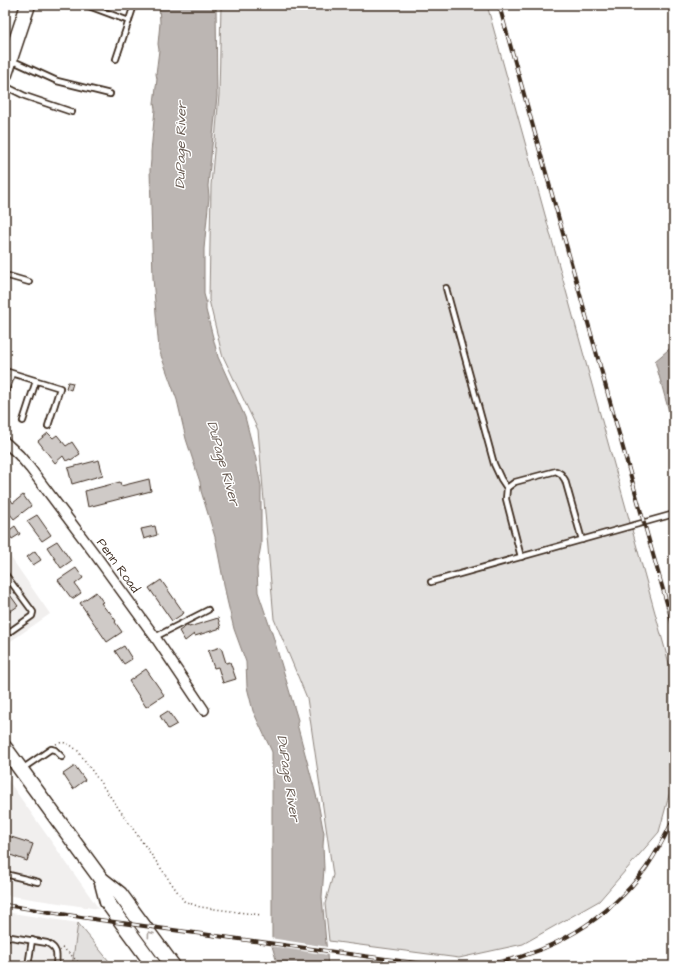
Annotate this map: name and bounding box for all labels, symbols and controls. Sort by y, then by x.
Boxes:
water label: DuPage River [170,100,192,189]
water label: DuPage River [201,419,245,509]
street label: Penn Road [92,535,144,597]
water label: DuPage River [271,733,305,824]
one-way arrow [148,932,155,939]

